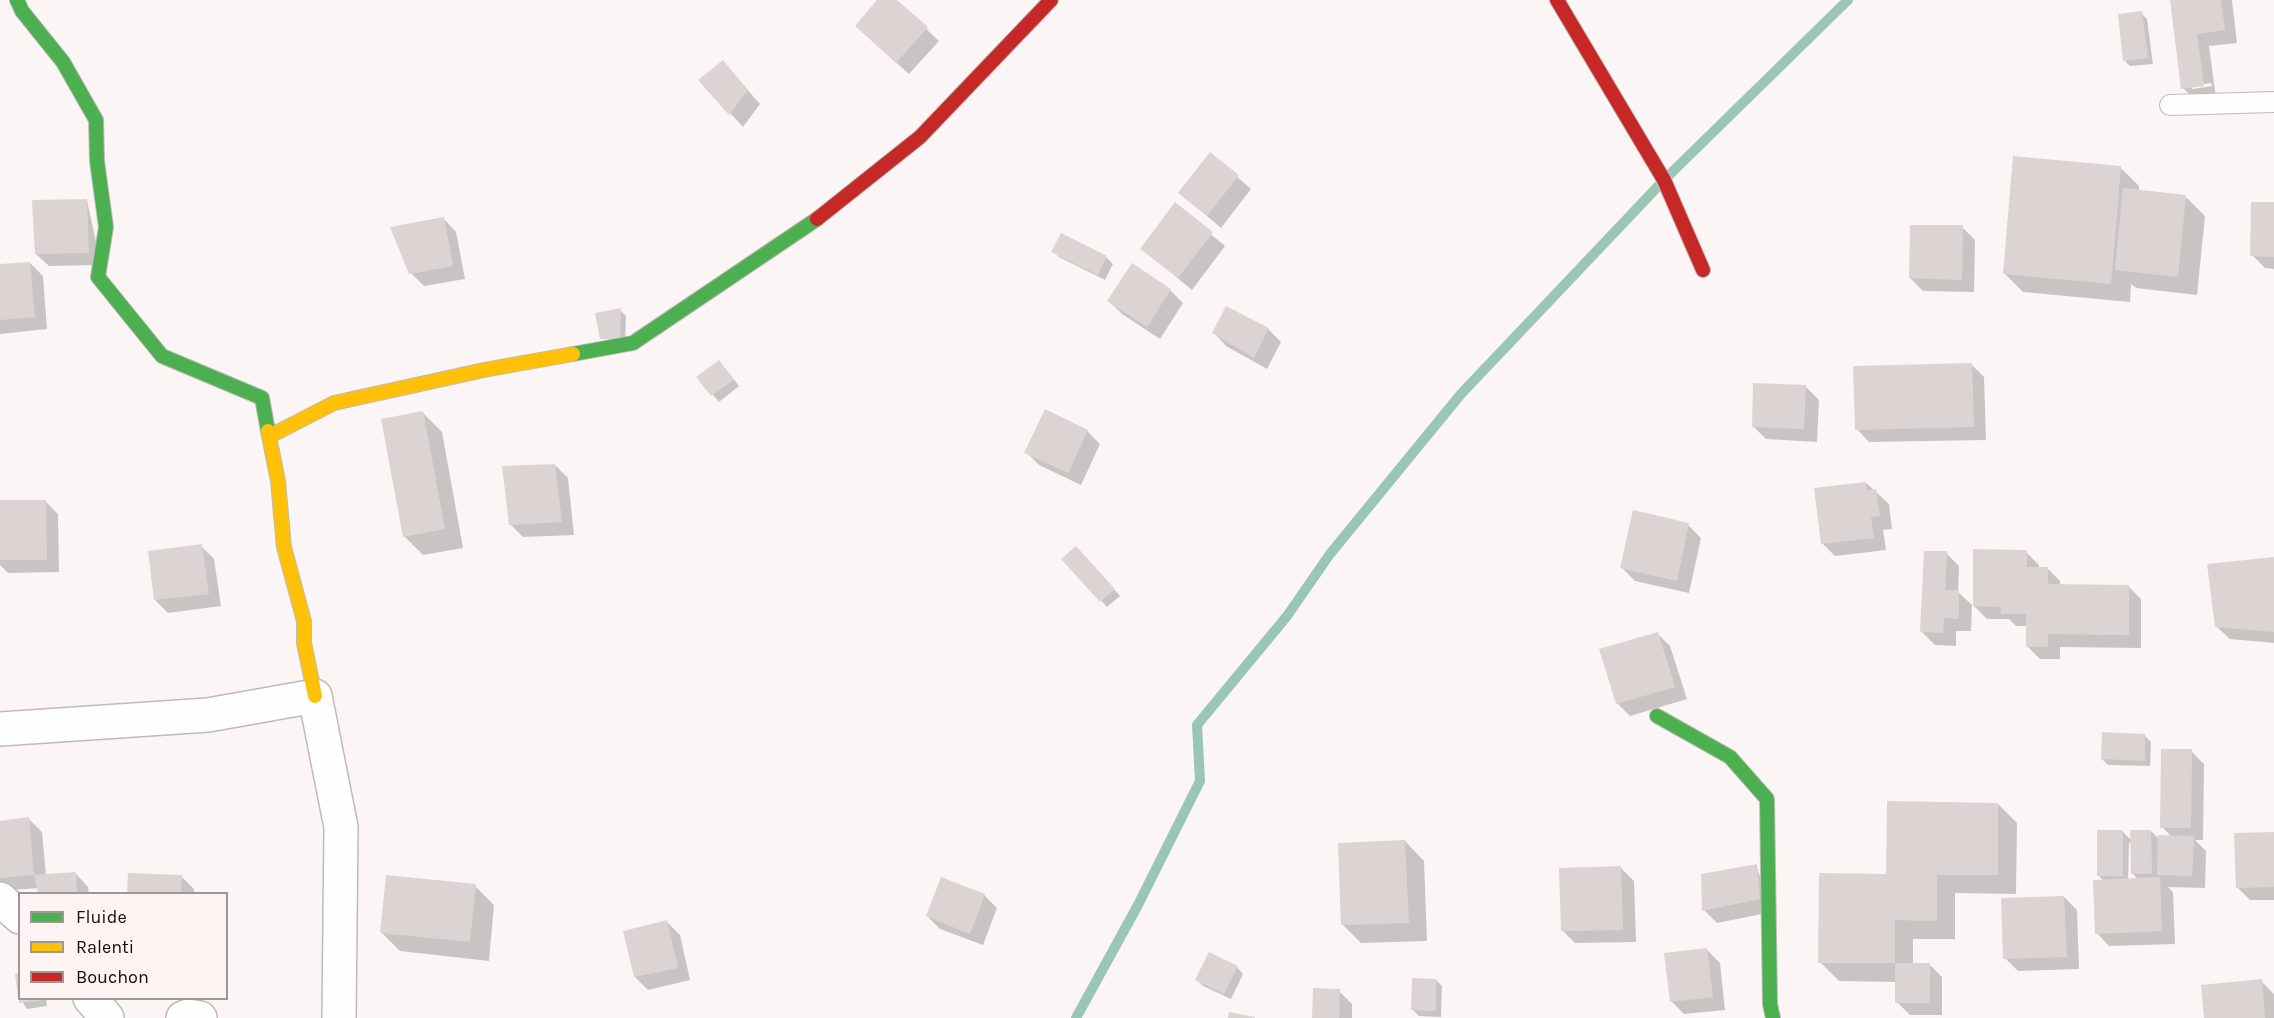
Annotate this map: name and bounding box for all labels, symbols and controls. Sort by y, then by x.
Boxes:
legend [18,892,228,1000]
text: Fluide [76,906,127,928]
text: Ralenti [76,936,134,958]
text: Bouchon [76,966,149,988]

